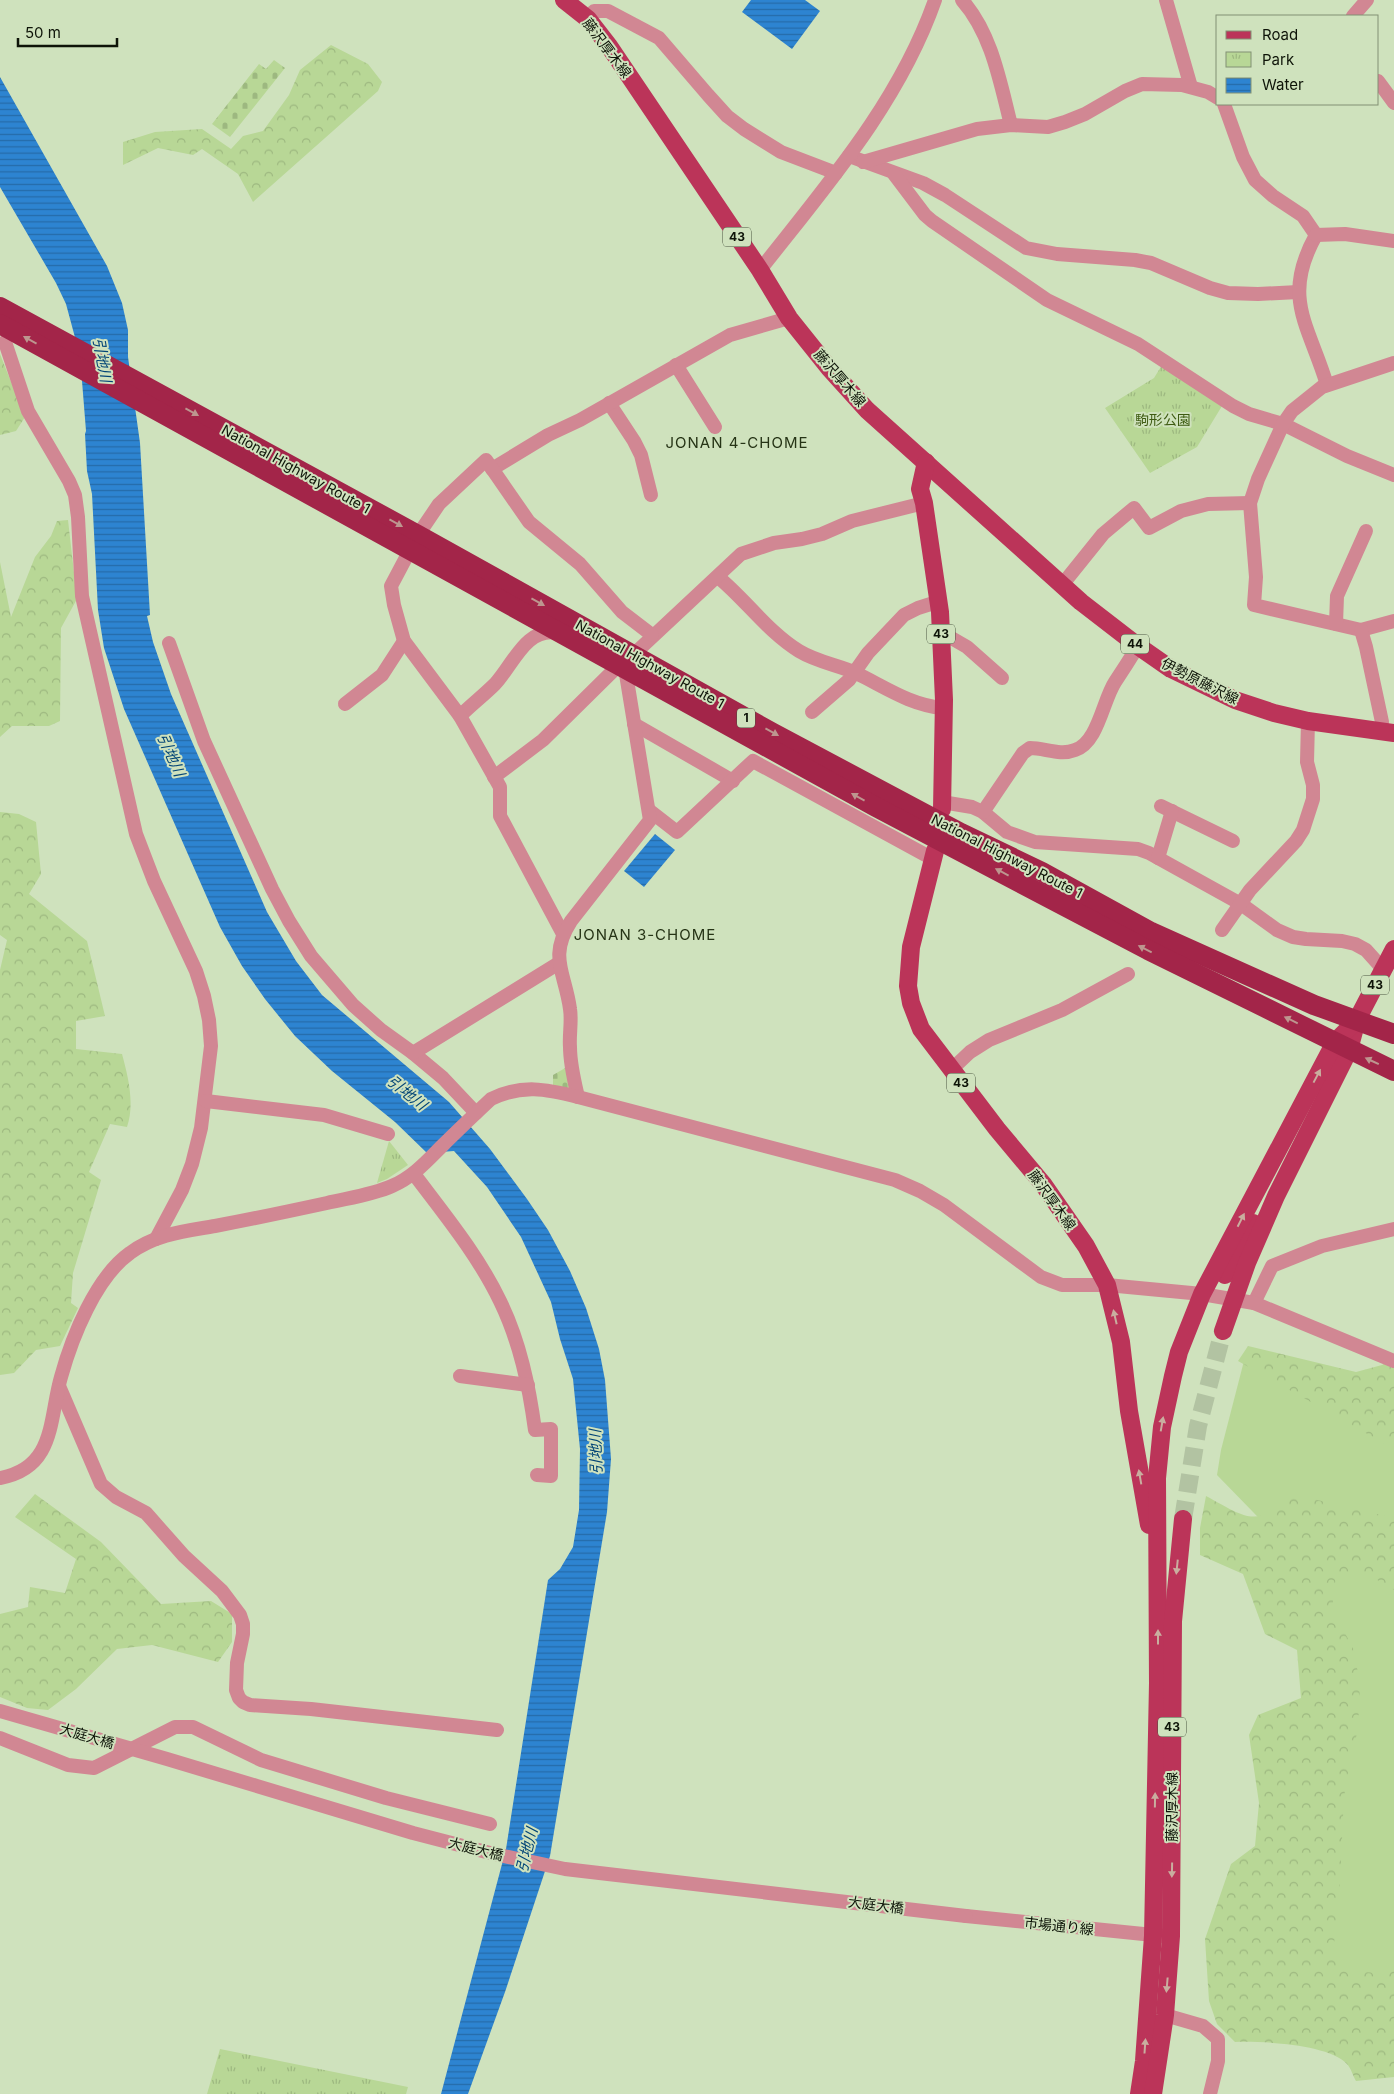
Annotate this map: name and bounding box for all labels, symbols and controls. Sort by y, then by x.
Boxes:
scale bar [18,15,116,47]
street label: 藤沢厚木線 [580,15,635,81]
legend [1216,15,1379,105]
text: 50 m [25,23,61,42]
text: Road [1262,25,1298,44]
text: Park [1262,50,1295,69]
text: Water [1262,75,1304,94]
road number: 43 [723,228,751,246]
one-way arrow [23,336,37,344]
water label: 引地川 [89,336,116,386]
street label: 藤沢厚木線 [811,346,870,410]
one-way arrow [185,408,199,416]
park label: 駒形公園 [1135,411,1191,428]
street label: National Highway Route 1 [219,421,374,517]
district label: JONAN 4-CHOME [666,433,808,452]
one-way arrow [390,519,403,528]
one-way arrow [532,598,545,607]
street label: National Highway Route 1 [573,616,728,712]
road number: 43 [927,624,955,644]
road number: 44 [1121,634,1149,654]
street label: 伊勢原藤沢線 [1159,654,1242,707]
road number: 1 [737,708,755,728]
one-way arrow [765,728,779,737]
water label: 引地川 [154,730,190,781]
one-way arrow [851,793,865,801]
street label: National Highway Route 1 [929,810,1086,901]
one-way arrow [995,868,1009,876]
district label: JONAN 3-CHOME [574,925,716,944]
one-way arrow [1138,945,1153,953]
road number: 43 [1361,976,1389,994]
one-way arrow [1284,1016,1298,1024]
one-way arrow [1365,1056,1379,1064]
one-way arrow [1313,1069,1321,1084]
water label: 引地川 [384,1071,432,1115]
road number: 43 [947,1074,975,1092]
street label: 藤沢厚木線 [1025,1166,1080,1233]
one-way arrow [1236,1213,1245,1227]
one-way arrow [1111,1308,1119,1324]
one-way arrow [1159,1415,1167,1431]
water label: 引地川 [585,1427,606,1475]
one-way arrow [1136,1469,1144,1485]
one-way arrow [1173,1560,1181,1576]
one-way arrow [1154,1629,1162,1645]
road number: 43 [1158,1718,1186,1736]
street label: 大庭大橋 [58,1720,116,1751]
street label: 藤沢厚木線 [1163,1772,1180,1842]
one-way arrow [1151,1791,1159,1807]
water label: 引地川 [512,1824,542,1874]
street label: 大庭大橋 [447,1833,505,1864]
one-way arrow [1168,1862,1176,1878]
street label: 大庭大橋 [847,1893,905,1916]
street label: 市場通り線 [1023,1913,1095,1938]
one-way arrow [1163,1977,1171,1993]
one-way arrow [1142,2037,1150,2053]

